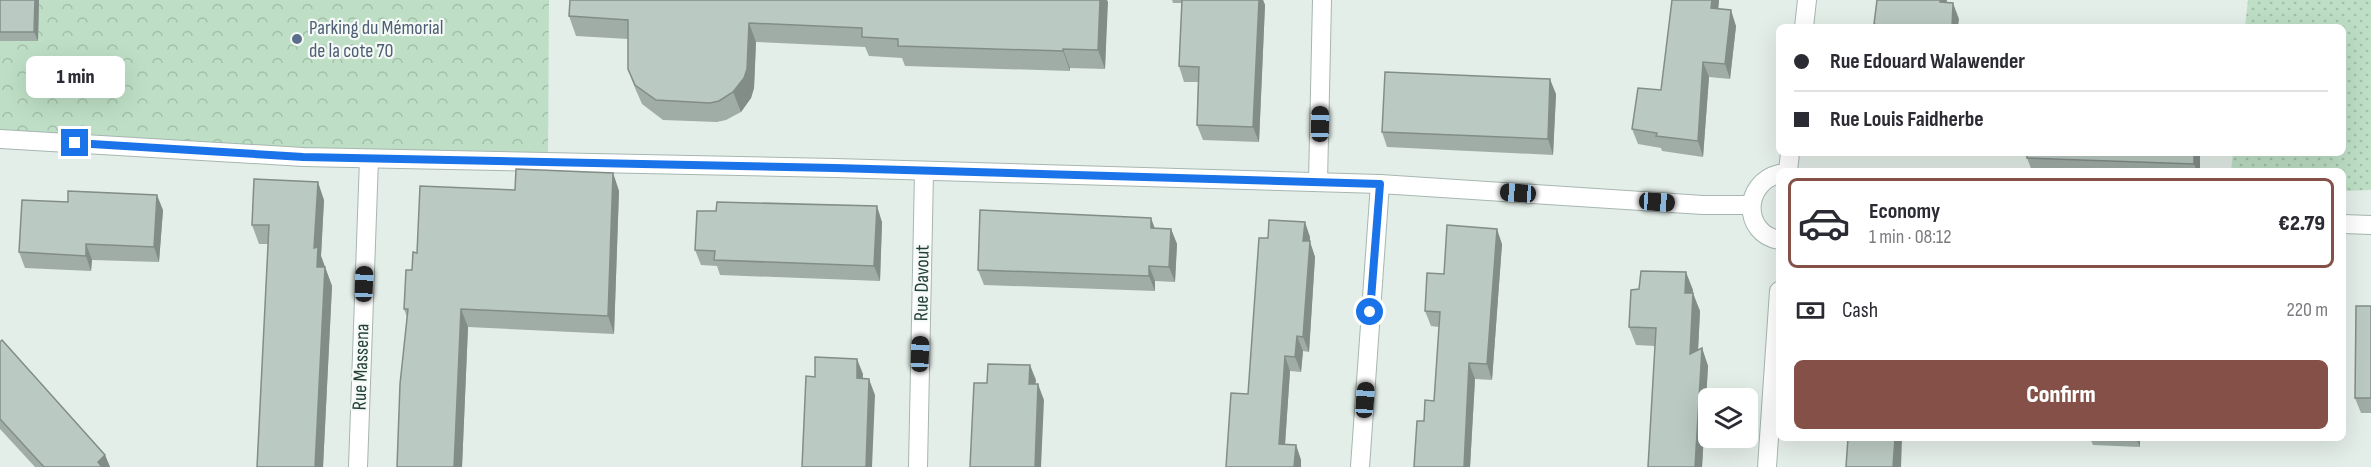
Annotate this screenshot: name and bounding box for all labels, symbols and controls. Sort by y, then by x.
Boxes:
place label: Parking du Mémorial de la cote 70 [309,16,444,63]
marker: Parking du Mémorial de la cote 70 [290,32,304,46]
text: Rue Edouard Walawender [1830,48,2025,75]
callout: 1 min [26,56,124,98]
text: 1 min [56,65,95,89]
car [1311,106,1329,142]
text: Rue Louis Faidherbe [1830,106,1984,133]
route end [61,129,88,156]
car [1499,183,1537,203]
car [1638,192,1676,212]
icon: car [1797,196,1851,250]
text: Economy [1869,198,1940,225]
text: €2.79 [2278,210,2325,237]
text: 1 min · 08:12 [1869,225,1952,249]
street label: Rue Davout [909,245,935,321]
car [354,266,374,302]
icon: cash [1794,294,1827,327]
text: Cash [1842,297,1878,324]
route start [1356,298,1383,325]
text: 220 m [2287,298,2328,322]
street label: Rue Massena [347,323,375,411]
car [910,336,930,372]
button: Confirm [1794,360,2328,429]
car [1355,381,1375,419]
map controls [1698,388,1758,448]
button: layers [1698,388,1758,448]

